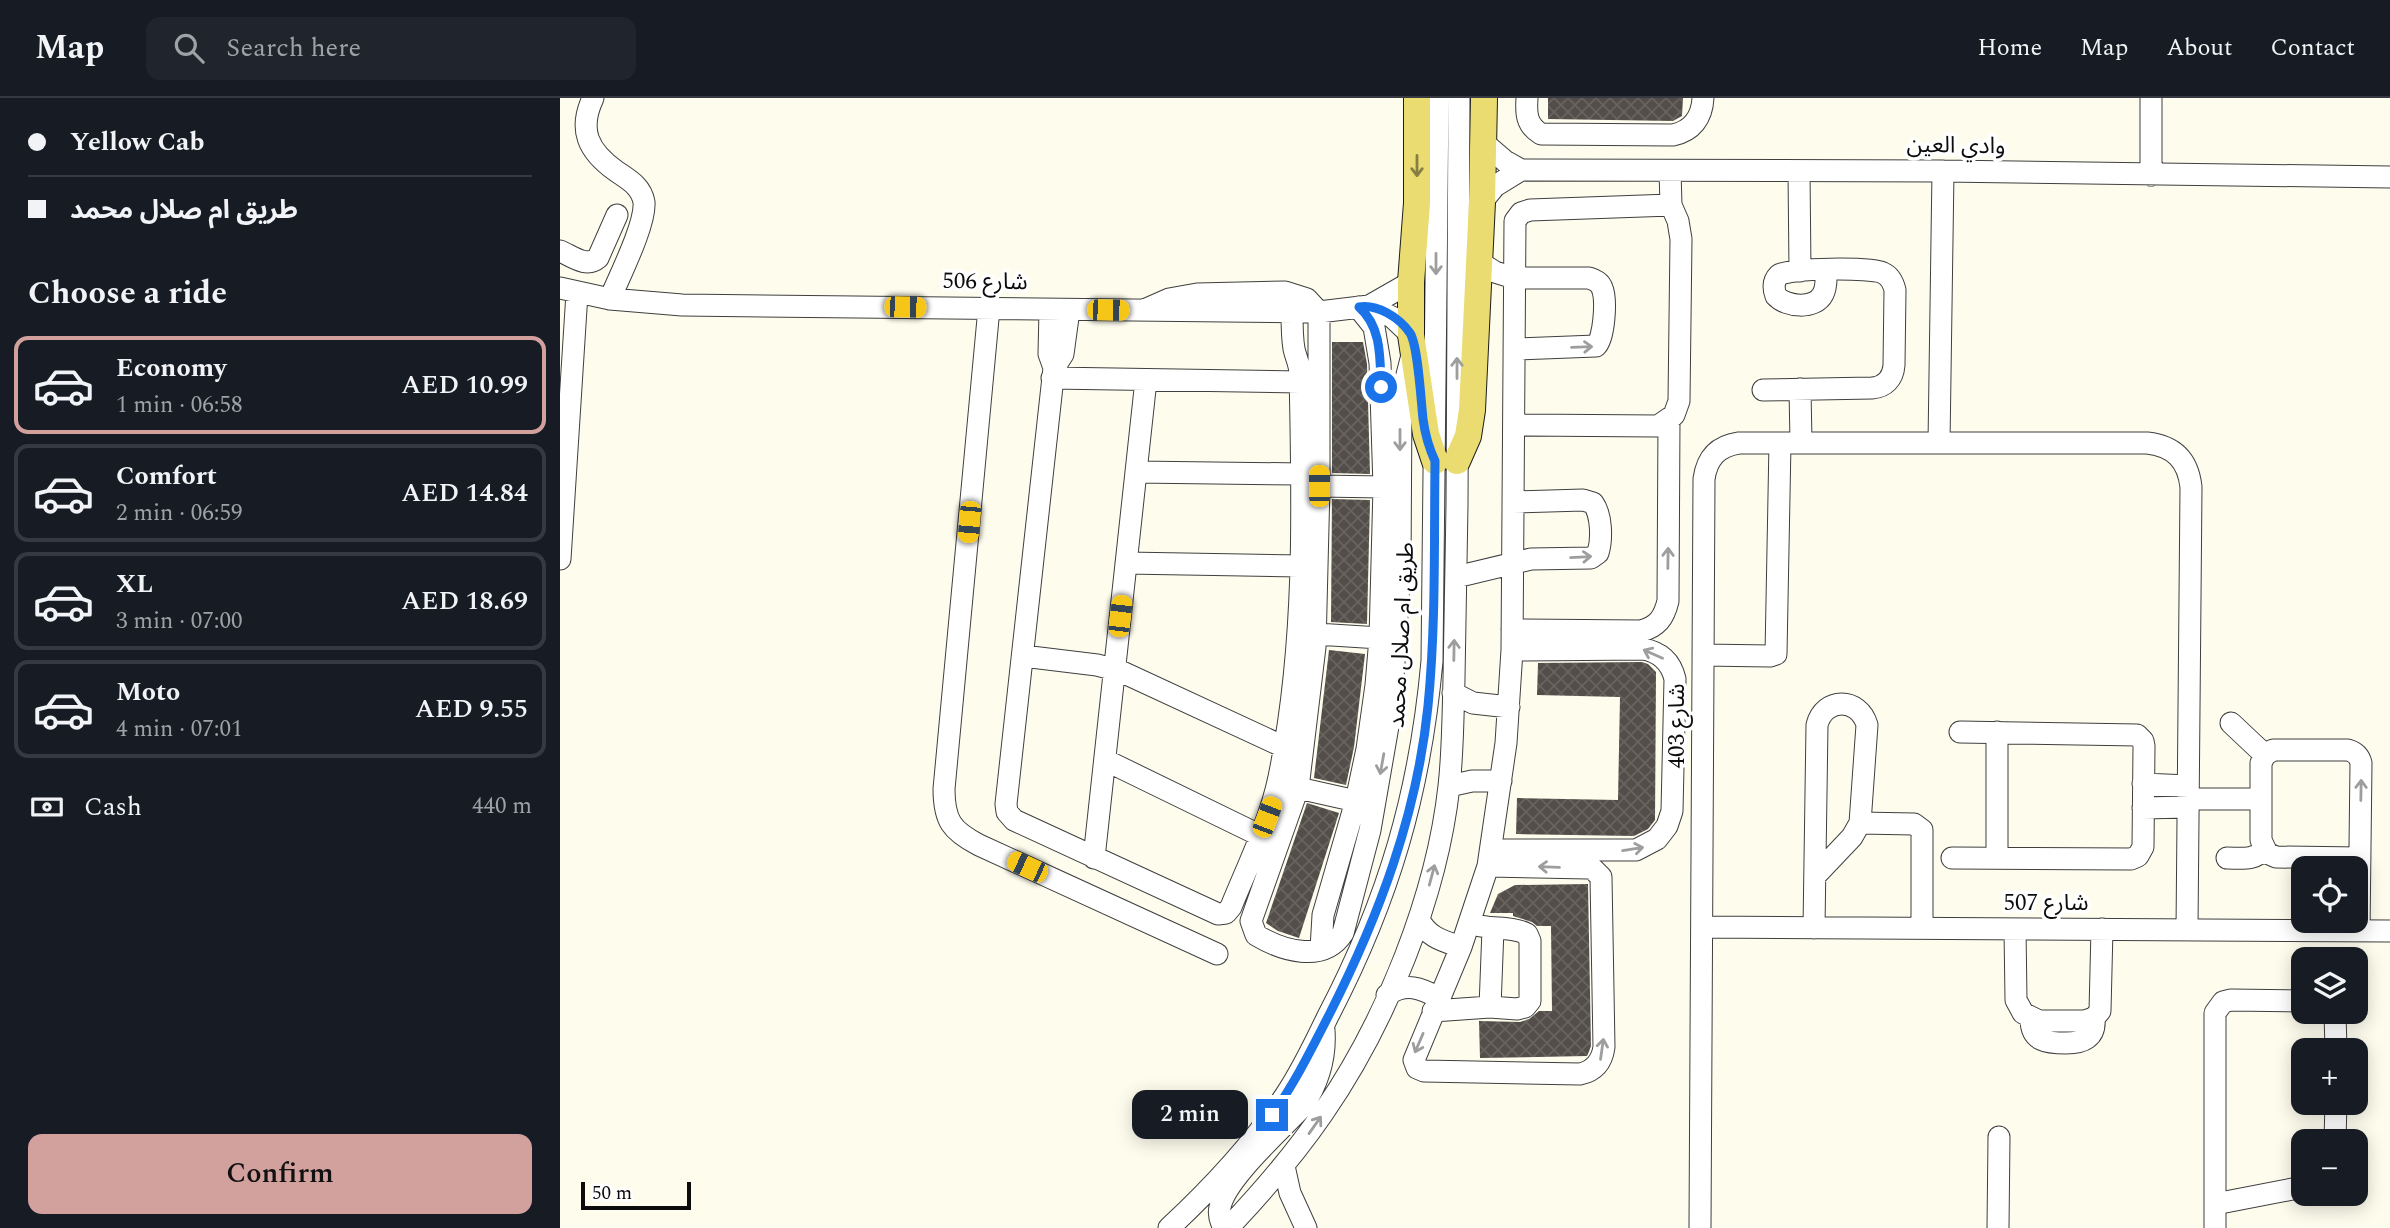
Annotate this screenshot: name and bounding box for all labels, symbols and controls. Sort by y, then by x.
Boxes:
search box [146,17,636,80]
text: Map [35,23,104,73]
text: Search here [226,28,361,68]
icon: search [170,29,208,67]
text: Home [1977,30,2042,66]
text: Map [2080,30,2128,66]
text: About [2166,30,2232,66]
text: Contact [2270,30,2355,66]
text: Yellow Cab [70,122,204,162]
street label: وادي العين [1906,128,2006,164]
one-way arrow [1410,154,1424,177]
text: طريق ام صلال محمد [70,190,298,230]
one-way arrow [1429,252,1443,275]
street label: شارع 506 [942,264,1028,300]
text: Choose a ride [28,269,227,318]
car [884,296,927,318]
car [1087,299,1130,321]
one-way arrow [1570,341,1593,354]
text: Economy [116,348,226,388]
icon: car [32,354,95,417]
one-way arrow [1450,357,1464,380]
text: AED 10.99 [401,365,528,405]
route start [1365,371,1397,403]
text: 1 min · 06:58 [116,388,243,423]
one-way arrow [1393,428,1407,451]
text: Comfort [116,456,217,496]
icon: car [32,462,95,525]
car [1309,465,1330,507]
text: AED 14.84 [401,473,528,513]
text: 2 min · 06:59 [116,496,243,531]
car [957,500,982,544]
street label: طريق ام صلال محمد [1380,541,1424,729]
one-way arrow [1662,547,1675,570]
one-way arrow [1569,551,1592,564]
text: XL [116,564,153,604]
icon: car [32,570,95,633]
text: AED 18.69 [401,581,528,621]
car [1108,594,1133,638]
text: 3 min · 07:00 [116,604,243,639]
one-way arrow [1448,639,1461,662]
one-way arrow [1643,646,1664,659]
text: Moto [116,672,180,712]
icon: car [32,678,95,741]
street label: شارع 403 [1660,683,1695,769]
text: AED 9.55 [415,689,528,729]
text: 4 min · 07:01 [116,712,243,747]
one-way arrow [1375,752,1389,775]
one-way arrow [2354,779,2367,802]
text: Cash [84,787,142,827]
icon: cash [28,788,66,826]
text: 440 m [472,789,532,824]
car [1250,794,1285,840]
one-way arrow [1621,842,1644,855]
car [1004,849,1051,885]
map controls [2291,856,2368,1206]
button: locate [2291,856,2368,933]
one-way arrow [1538,861,1561,874]
one-way arrow [1426,865,1439,887]
street label: شارع 507 [2003,886,2089,921]
button: layers [2291,947,2368,1024]
one-way arrow [1412,1032,1425,1054]
one-way arrow [1596,1038,1609,1061]
button: + [2291,1038,2368,1115]
callout: 2 min [1132,1090,1248,1140]
text: 2 min [1160,1097,1220,1132]
route end [1256,1099,1288,1131]
one-way arrow [1308,1116,1322,1135]
button: − [2291,1129,2368,1206]
button: Confirm [28,1134,532,1214]
scale bar [581,1179,691,1211]
text: 50 m [592,1179,632,1208]

